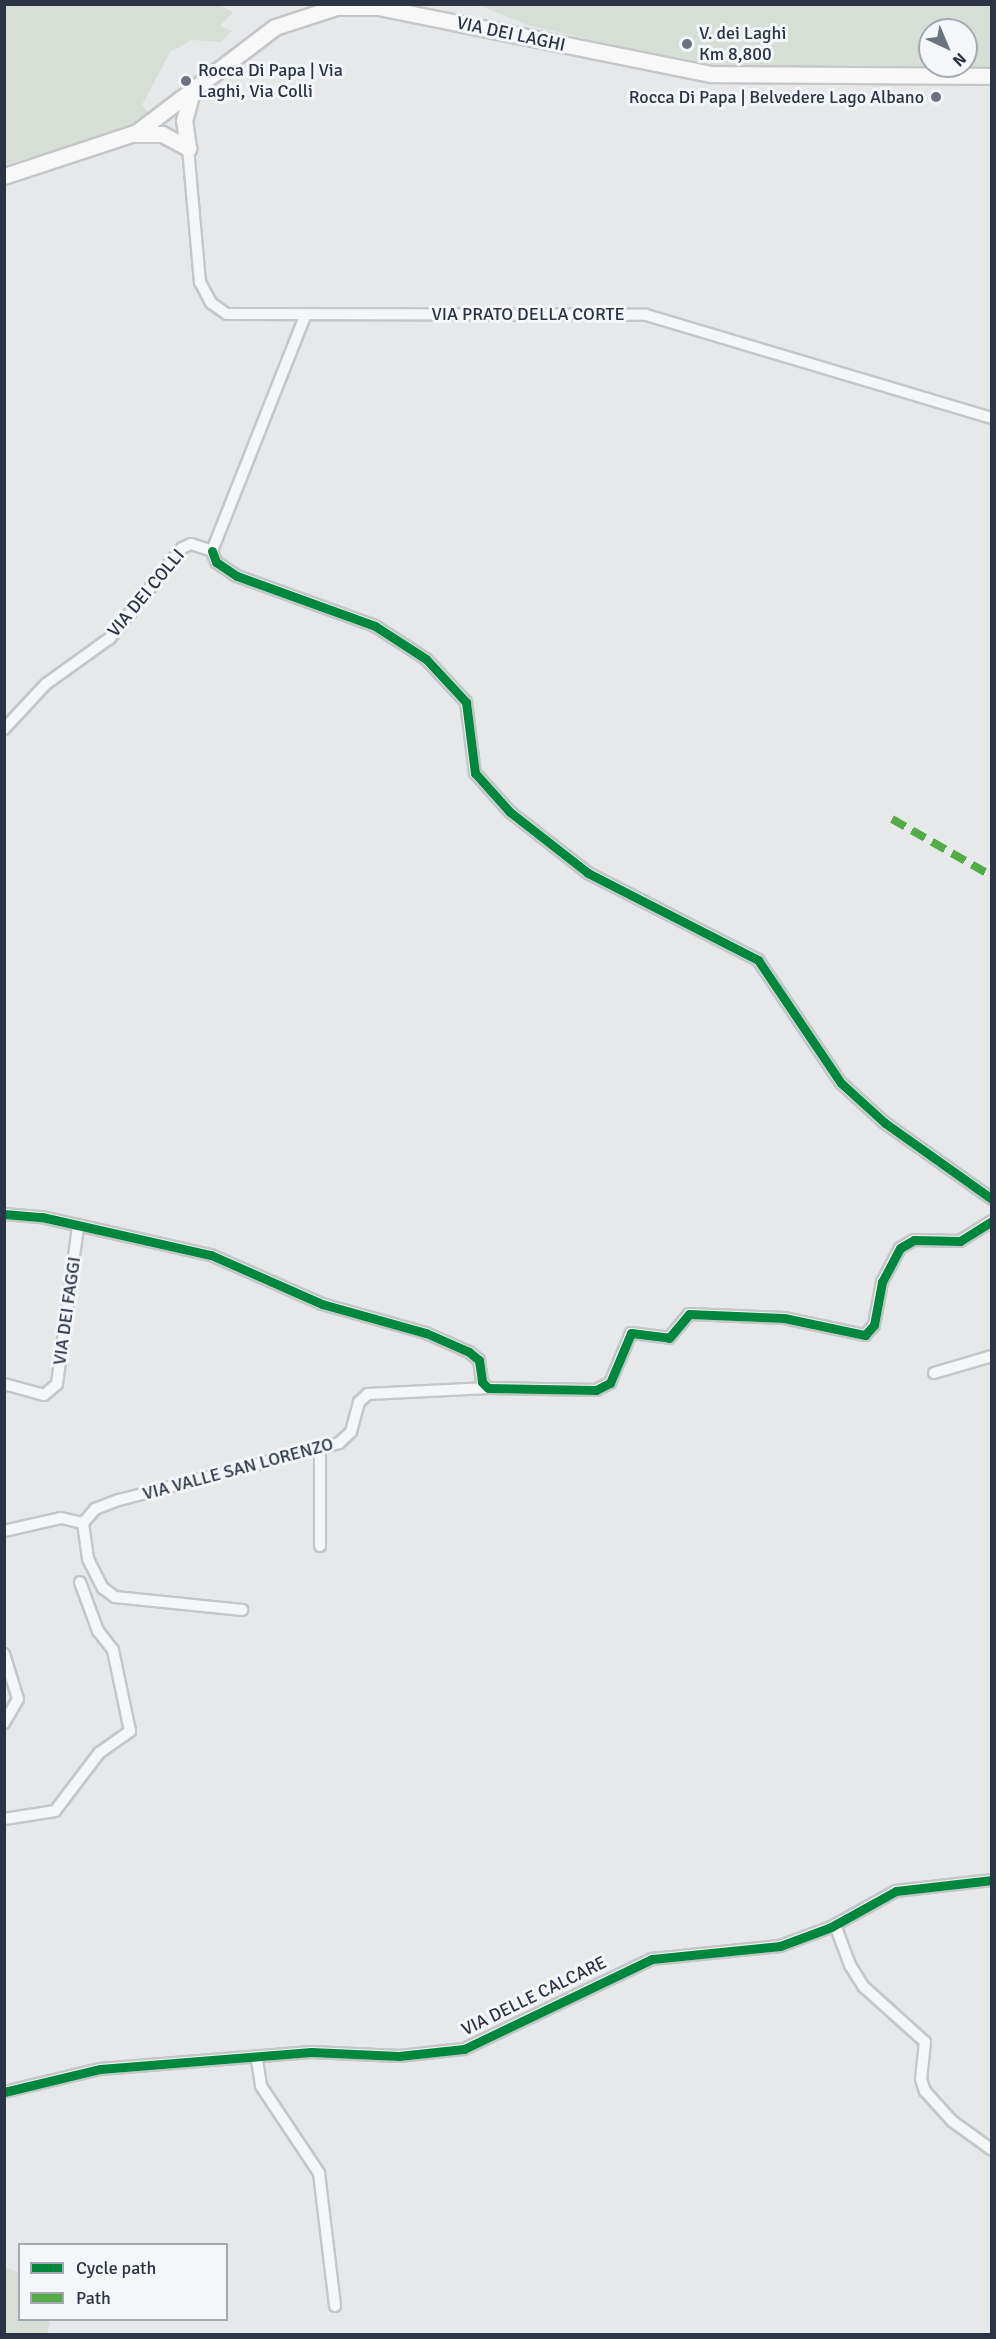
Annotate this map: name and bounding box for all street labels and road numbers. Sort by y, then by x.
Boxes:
street label: VIA DEI LAGHI [455,12,567,56]
street label: VIA PRATO DELLA CORTE [431,303,625,325]
street label: VIA DEI COLLI [103,545,189,641]
street label: VIA DEI FAGGI [49,1255,85,1367]
street label: VIA VALLE SAN LORENZO [140,1433,336,1505]
street label: VIA DELLE CALCARE [458,1952,610,2040]

